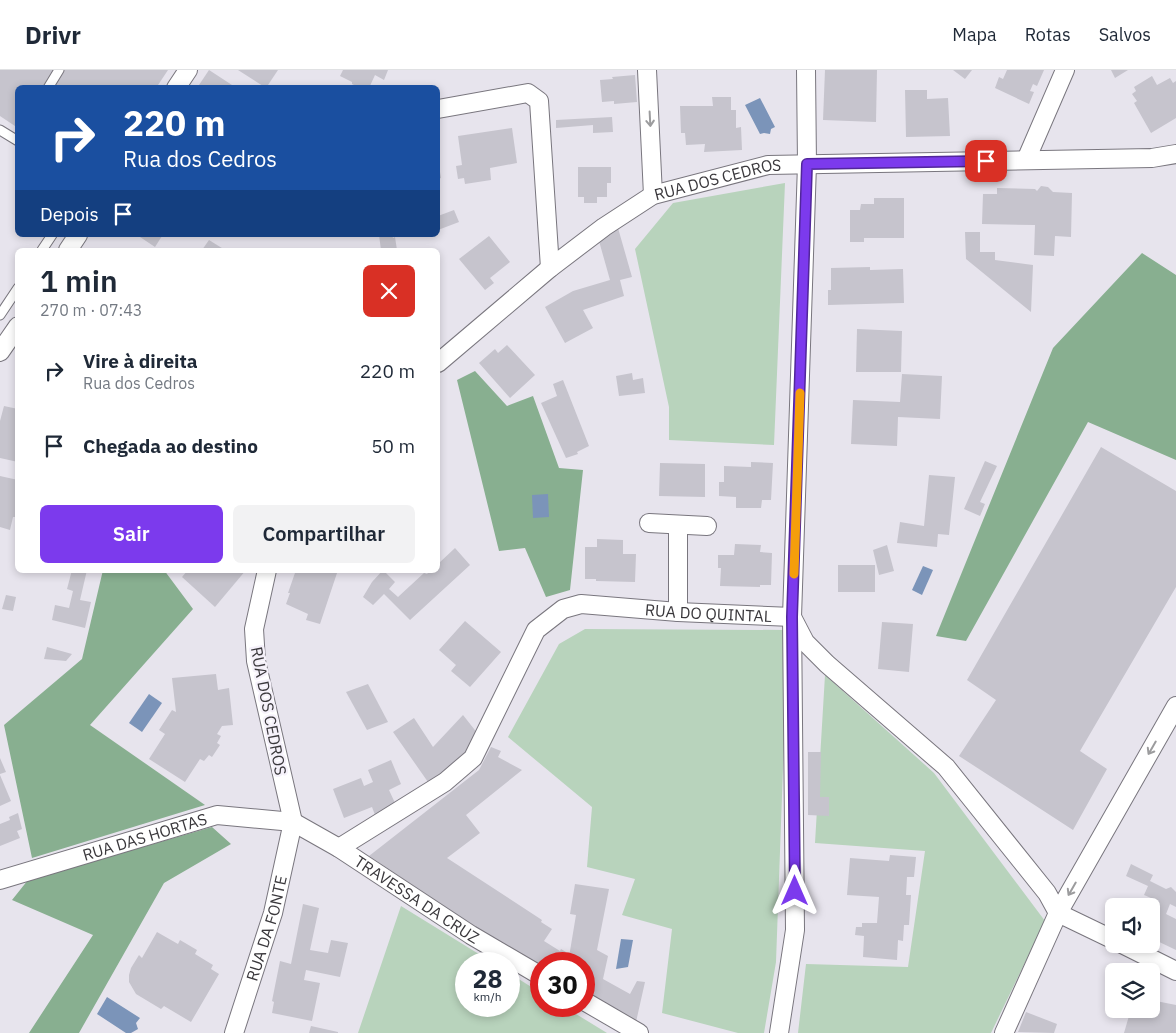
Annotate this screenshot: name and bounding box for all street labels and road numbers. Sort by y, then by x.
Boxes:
street label: RUA DOS CEDROS [652,154,781,204]
street label: RUA DO QUINTAL [644,599,772,626]
street label: RUA DOS CEDROS [247,645,291,777]
street label: RUA DAS HORTAS [80,809,209,865]
street label: TRAVESSA DA CRUZ [351,851,483,948]
street label: RUA DA FONTE [242,873,291,983]

